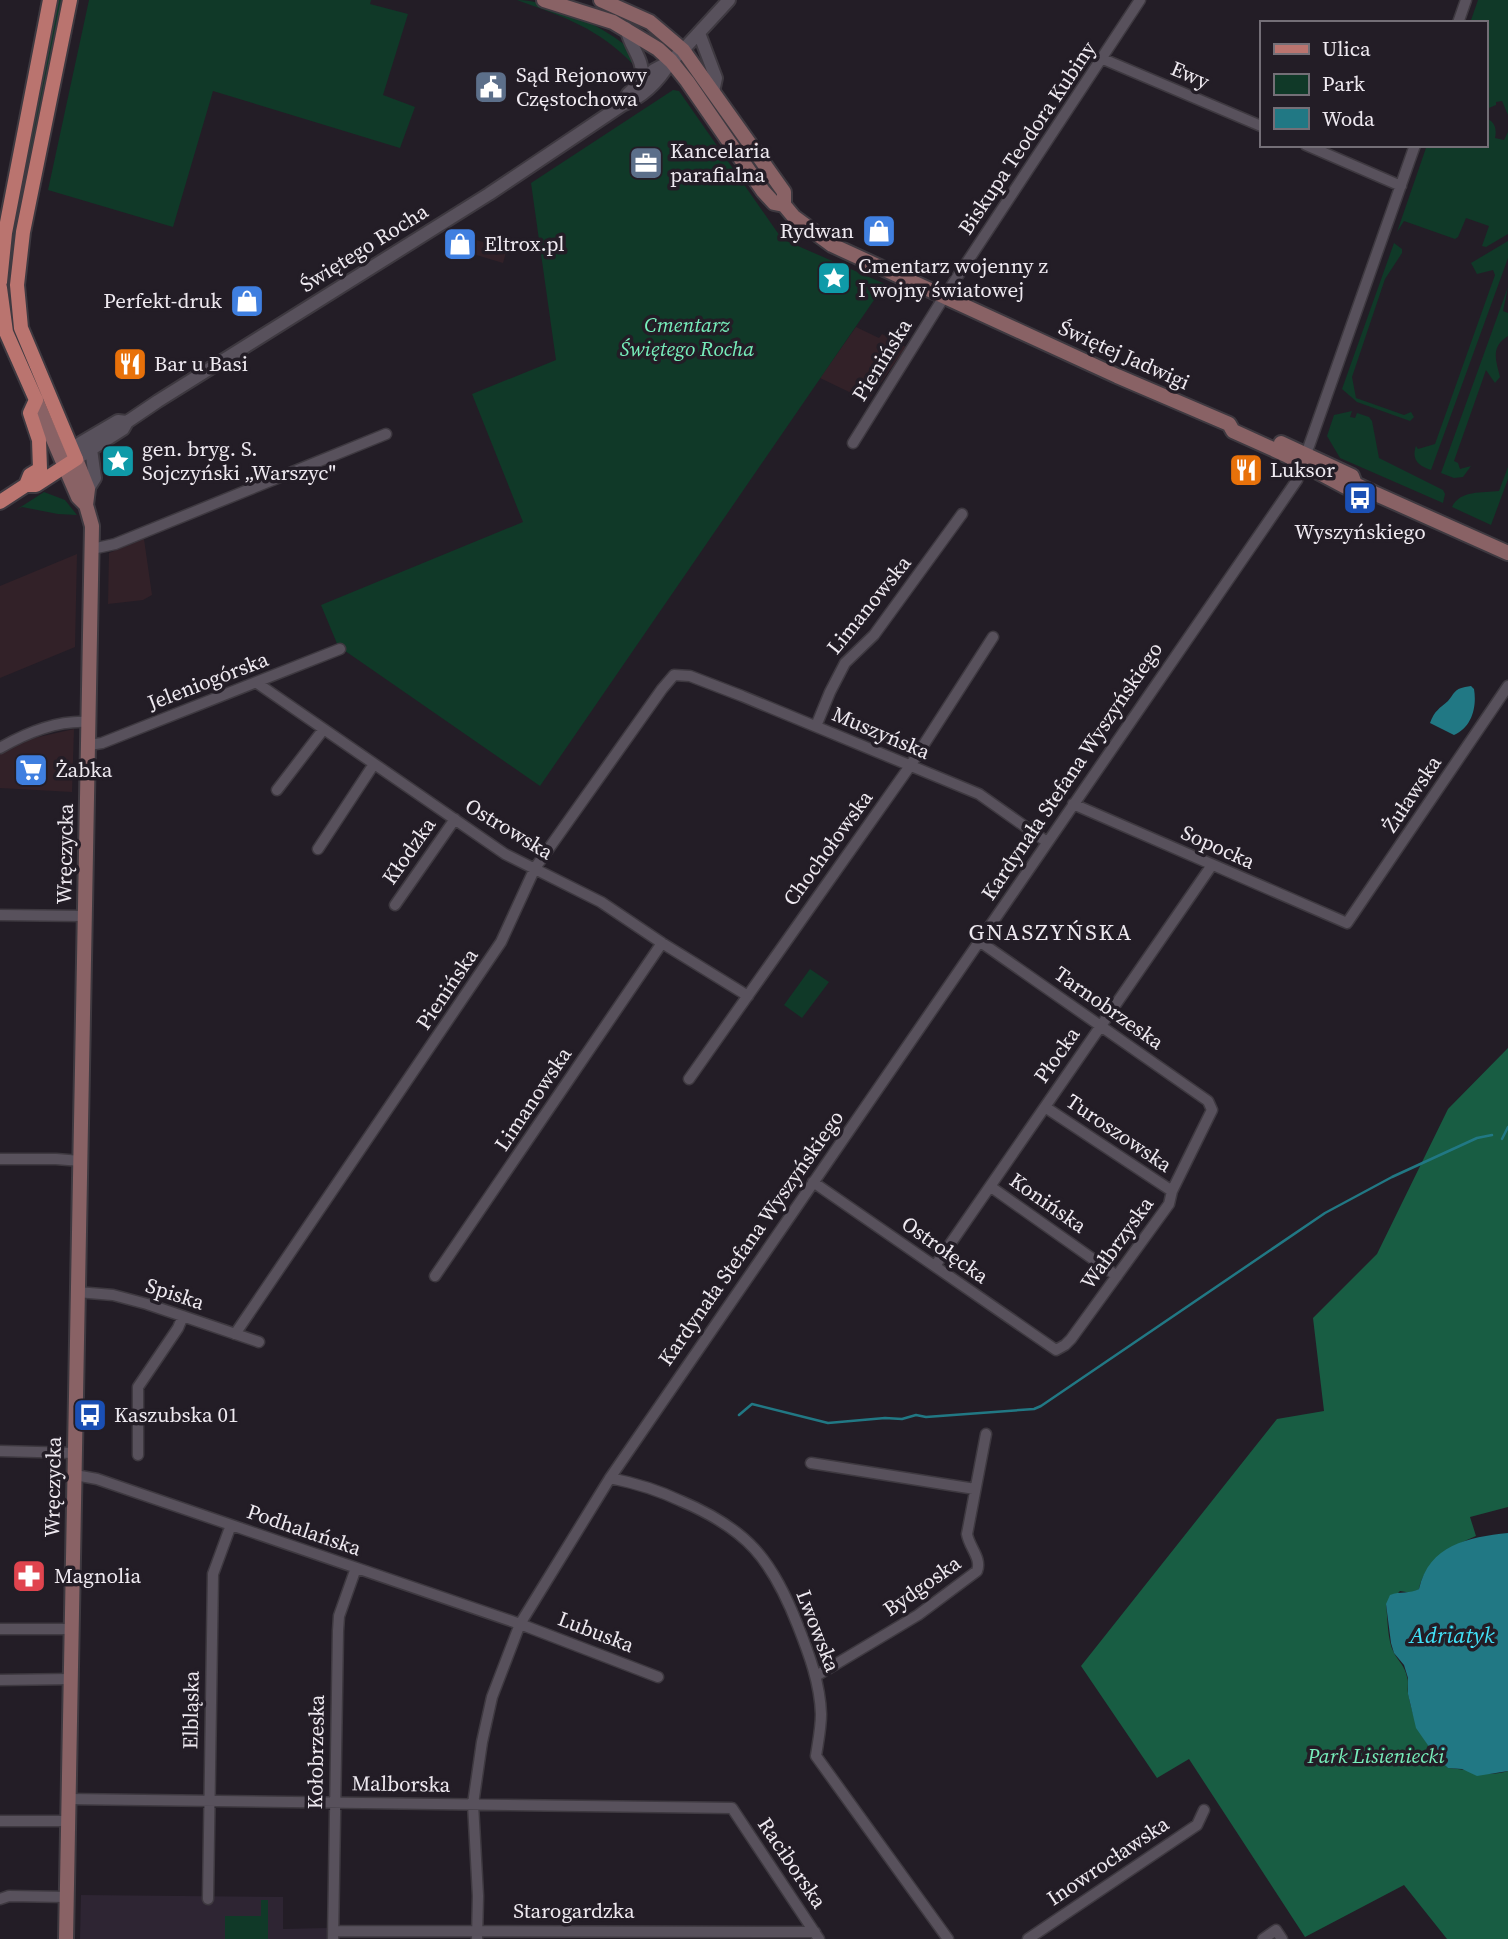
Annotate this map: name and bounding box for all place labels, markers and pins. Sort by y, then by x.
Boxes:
place label: Sąd Rejonowy Częstochowa [516,60,647,113]
public building icon: Sąd Rejonowy Częstochowa [472,68,510,106]
place label: Kancelaria parafialna [670,136,771,189]
office icon: Kancelaria parafialna [627,144,665,182]
shop icon: Rydwan [860,212,898,250]
place label: Rydwan [780,216,854,245]
shop icon: Eltrox.pl [441,225,479,263]
place label: Eltrox.pl [484,229,565,258]
place label: Cmentarz wojenny z I wojny światowej [858,251,1048,304]
place icon: Cmentarz wojenny z I wojny światowej [815,259,853,297]
shop icon: Perfekt-druk [228,282,266,320]
place label: Perfekt-druk [103,286,223,315]
restaurant icon: Bar u Basi [111,345,149,383]
place label: Bar u Basi [154,349,248,378]
place label: gen. bryg. S. Sojczyński „Warszyc" [142,434,336,487]
place icon: gen. bryg. S. Sojczyński „Warszyc" [99,442,137,480]
restaurant icon: Luksor [1227,451,1265,489]
place label: Luksor [1270,455,1335,484]
bus stop icon: Wyszyńskiego [1341,479,1379,517]
place label: Wyszyńskiego [1294,517,1426,546]
supermarket icon: Żabka [12,751,50,789]
place label: Żabka [56,755,113,784]
bus stop icon: Kaszubska 01 [71,1396,109,1434]
place label: Kaszubska 01 [114,1400,239,1429]
pharmacy icon: Magnolia [10,1557,48,1595]
place label: Magnolia [54,1561,141,1590]

